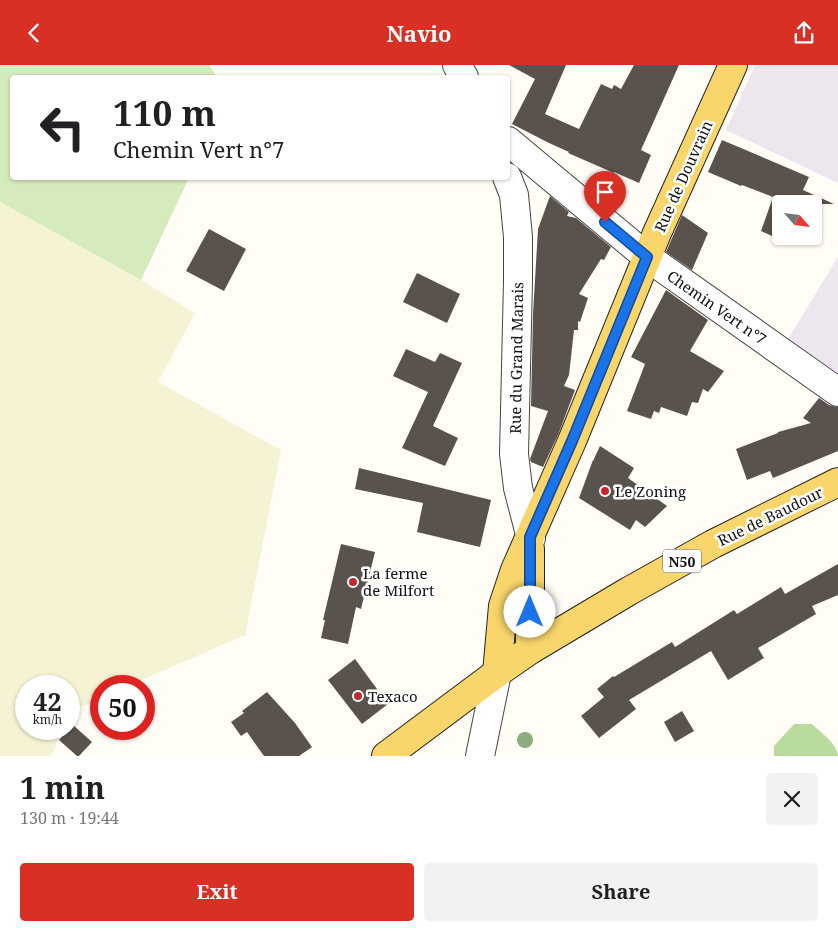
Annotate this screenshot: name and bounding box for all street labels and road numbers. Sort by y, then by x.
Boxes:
street label: Rue de Douvrain [649,117,717,235]
street label: Chemin Vert n°7 [663,265,771,349]
street label: Rue du Grand Marais [505,282,527,434]
street label: Rue de Baudour [714,482,826,550]
road number: N50 [663,549,701,573]

